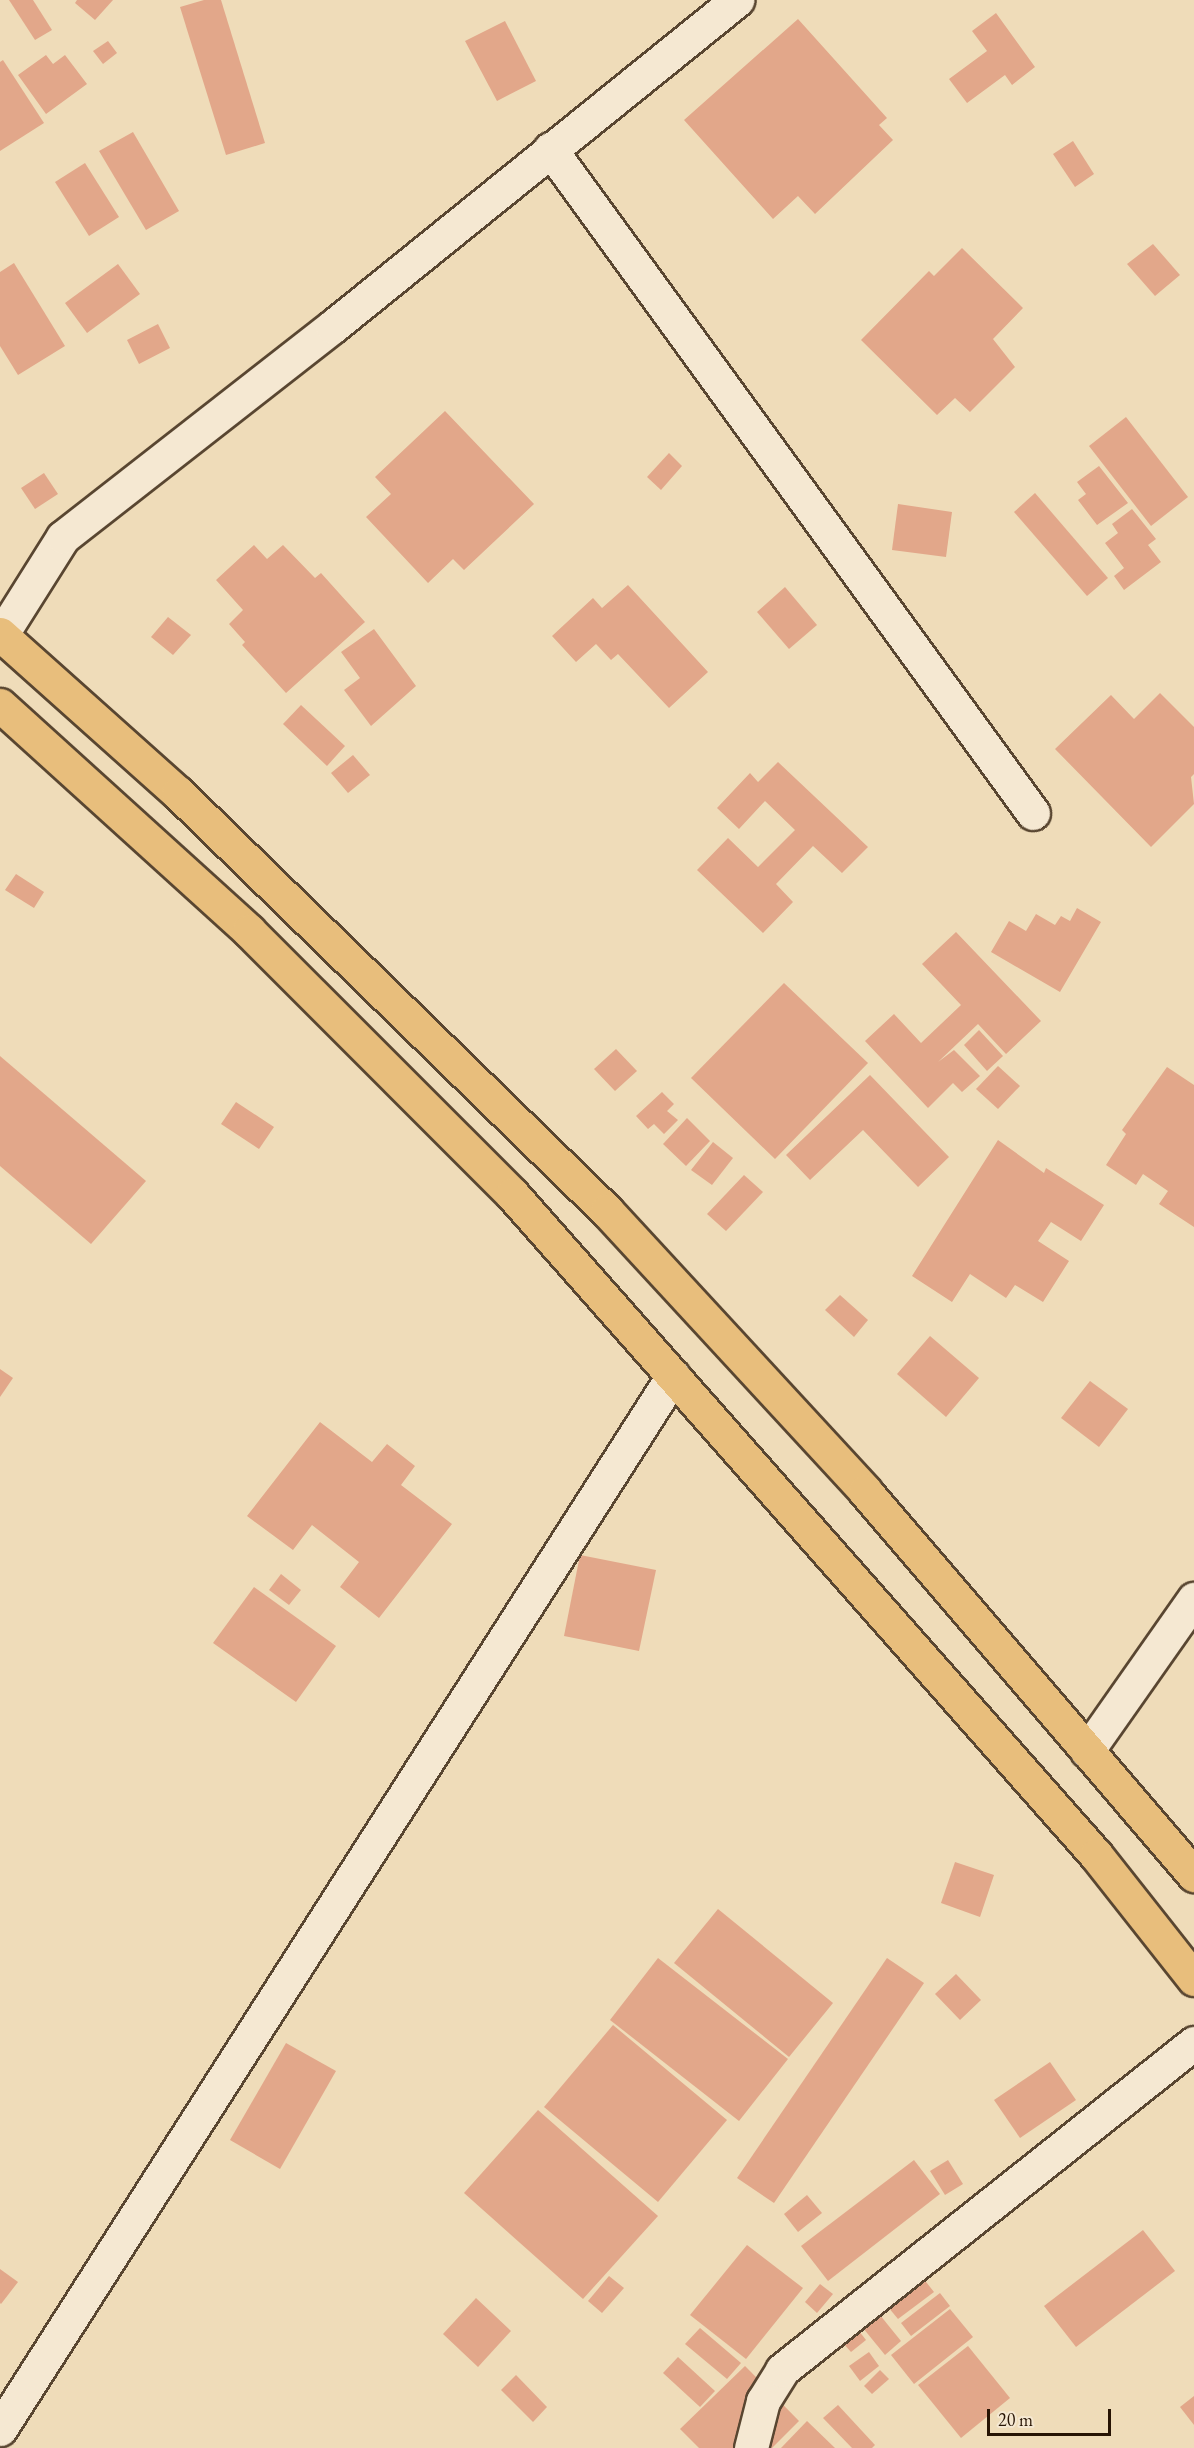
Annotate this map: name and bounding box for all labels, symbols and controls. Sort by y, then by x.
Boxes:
scale bar [990,2397,1114,2435]
text: 20 m [998,2408,1033,2431]

